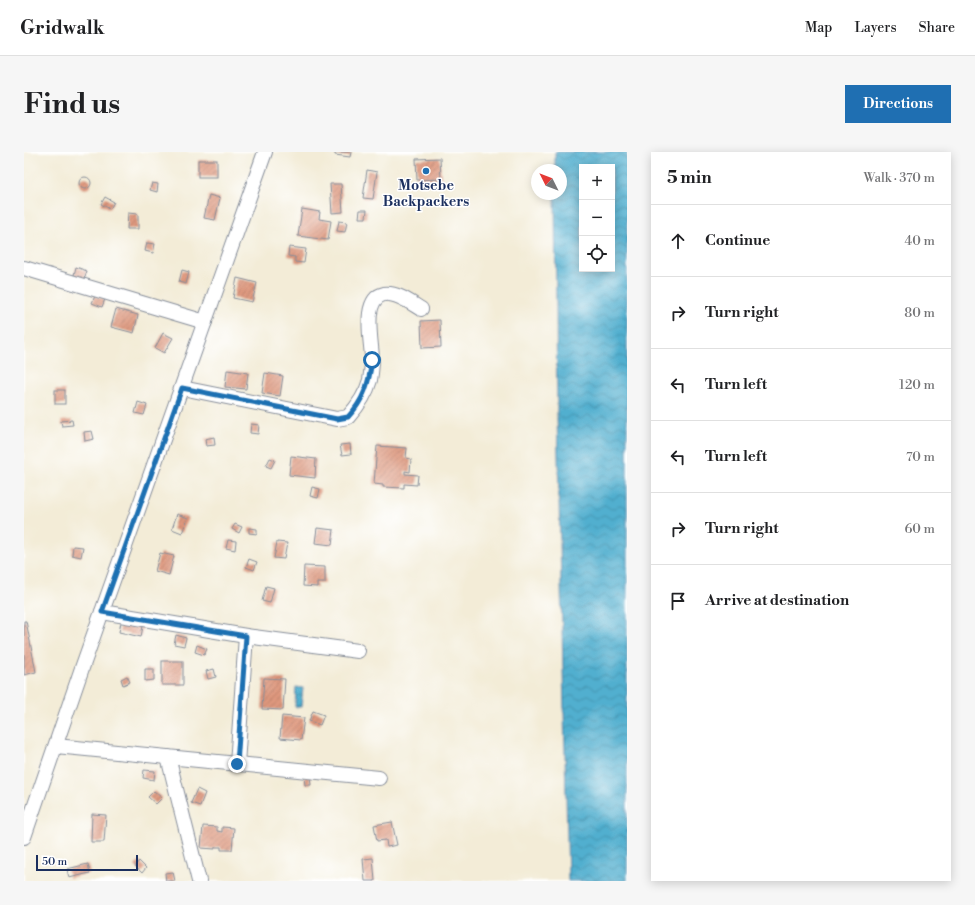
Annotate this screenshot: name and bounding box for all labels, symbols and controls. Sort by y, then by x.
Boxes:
text: Gridwalk [20,16,104,40]
text: Map [805,19,832,37]
text: Layers [854,19,897,37]
text: Share [919,19,955,37]
button: Directions [845,85,951,123]
text: Find us [24,87,120,122]
north arrow [531,164,567,200]
map controls [579,164,615,272]
button: + [579,164,615,200]
marker: Motsebe Backpackers [421,166,431,176]
text: 5 min [667,167,712,189]
text: Walk · 370 m [863,170,935,186]
place label: Motsebe Backpackers [383,177,469,211]
button: − [579,200,615,236]
icon: ahead [667,230,689,252]
text: Continue [705,231,770,250]
text: 40 m [905,233,935,249]
button: locate [579,236,615,272]
icon: right [667,302,689,324]
text: Turn right [705,303,779,322]
text: 80 m [904,305,935,321]
route start [363,351,381,369]
icon: left [667,374,689,396]
text: Turn left [705,375,767,394]
text: 120 m [899,377,935,393]
icon: left [667,446,689,468]
text: Turn left [705,447,767,466]
text: 70 m [906,449,935,465]
icon: right [667,518,689,540]
text: Turn right [705,519,779,538]
text: 60 m [904,521,935,537]
icon: arrive [667,590,689,612]
text: Arrive at destination [705,591,849,610]
route end [228,755,246,773]
scale bar [36,853,138,872]
text: 50 m [42,855,67,869]

